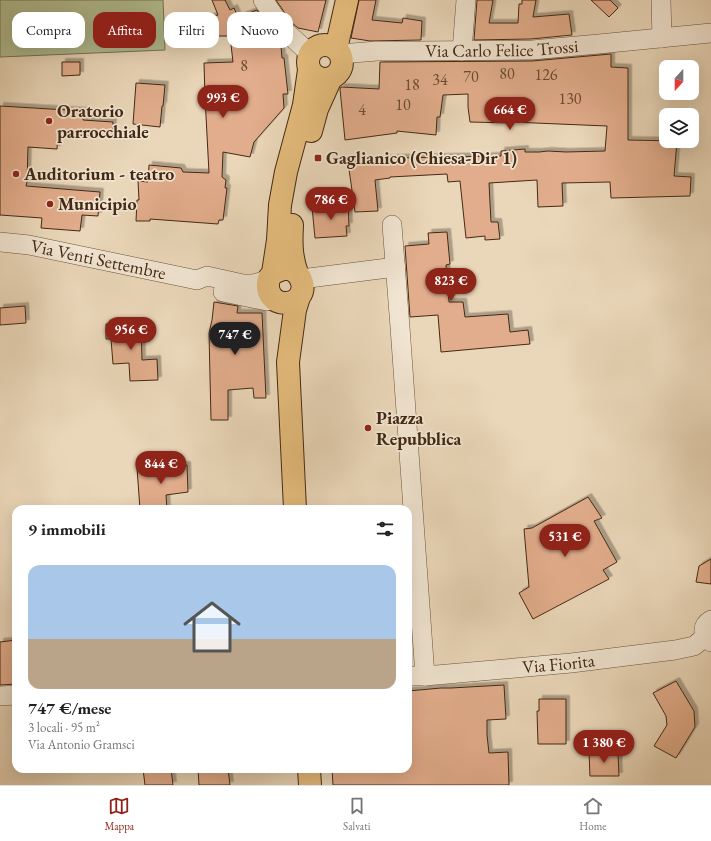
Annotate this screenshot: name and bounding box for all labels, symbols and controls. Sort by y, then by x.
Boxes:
chip: Compra [12,12,85,48]
chip: Affitta [93,12,156,48]
chip: Filtri [164,12,219,48]
chip: Nuovo [227,12,293,48]
street label: Via Carlo Felice Trossi [425,34,580,62]
house number: 8 [240,55,248,76]
north arrow [659,60,699,100]
map controls [659,60,699,148]
house number: 80 [499,63,515,84]
house number: 126 [534,64,558,85]
house number: 70 [463,66,479,87]
house number: 34 [432,69,448,90]
house number: 18 [404,74,420,95]
pin: 993 € [195,85,251,119]
house number: 130 [558,88,582,109]
text: 993 € [206,89,240,106]
house number: 10 [395,94,411,115]
pin: 664 € [482,97,538,131]
place label: Oratorio parrocchiale [57,99,149,143]
house number: 4 [358,99,366,120]
text: 664 € [493,101,527,118]
button: layers [659,108,699,148]
marker: Oratorio parrocchiale [44,116,54,126]
place label: Gaglianico (Chiesa-Dir 1) [326,146,517,169]
marker: Gaglianico (Chiesa-Dir 1) [313,153,323,163]
place label: Auditorium - teatro [23,162,174,185]
marker: Auditorium - teatro [11,169,21,179]
pin: 786 € [303,187,359,221]
text: 786 € [314,191,348,208]
place label: Municipio [58,192,136,215]
marker: Municipio [45,199,55,209]
street label: Via Venti Settembre [29,234,168,284]
pin: 823 € [423,268,479,302]
text: 823 € [434,272,468,289]
pin: 956 € [103,317,159,351]
text: 956 € [114,321,148,338]
pin: 747 € [207,322,263,356]
text: 747 € [218,326,252,343]
place label: Piazza Repubblica [376,406,461,450]
marker: Piazza Repubblica [363,423,373,433]
pin: 844 € [133,451,189,485]
text: 844 € [144,455,178,472]
text: 9 immobili [28,518,106,540]
icon: filters [374,518,396,540]
pin: 531 € [537,524,593,558]
text: 531 € [548,528,582,545]
icon: home [176,591,248,663]
street label: Via Fiorita [521,648,597,678]
text: 747 €/mese [28,697,111,719]
text: 3 locali · 95 m² [28,719,100,736]
pin: 1 380 € [567,730,641,764]
text: 1 380 € [582,734,626,751]
text: Via Antonio Gramsci [28,736,135,753]
tab: Mappa [104,795,134,833]
tab: Salvati [343,795,370,833]
tab: Home [579,795,607,833]

